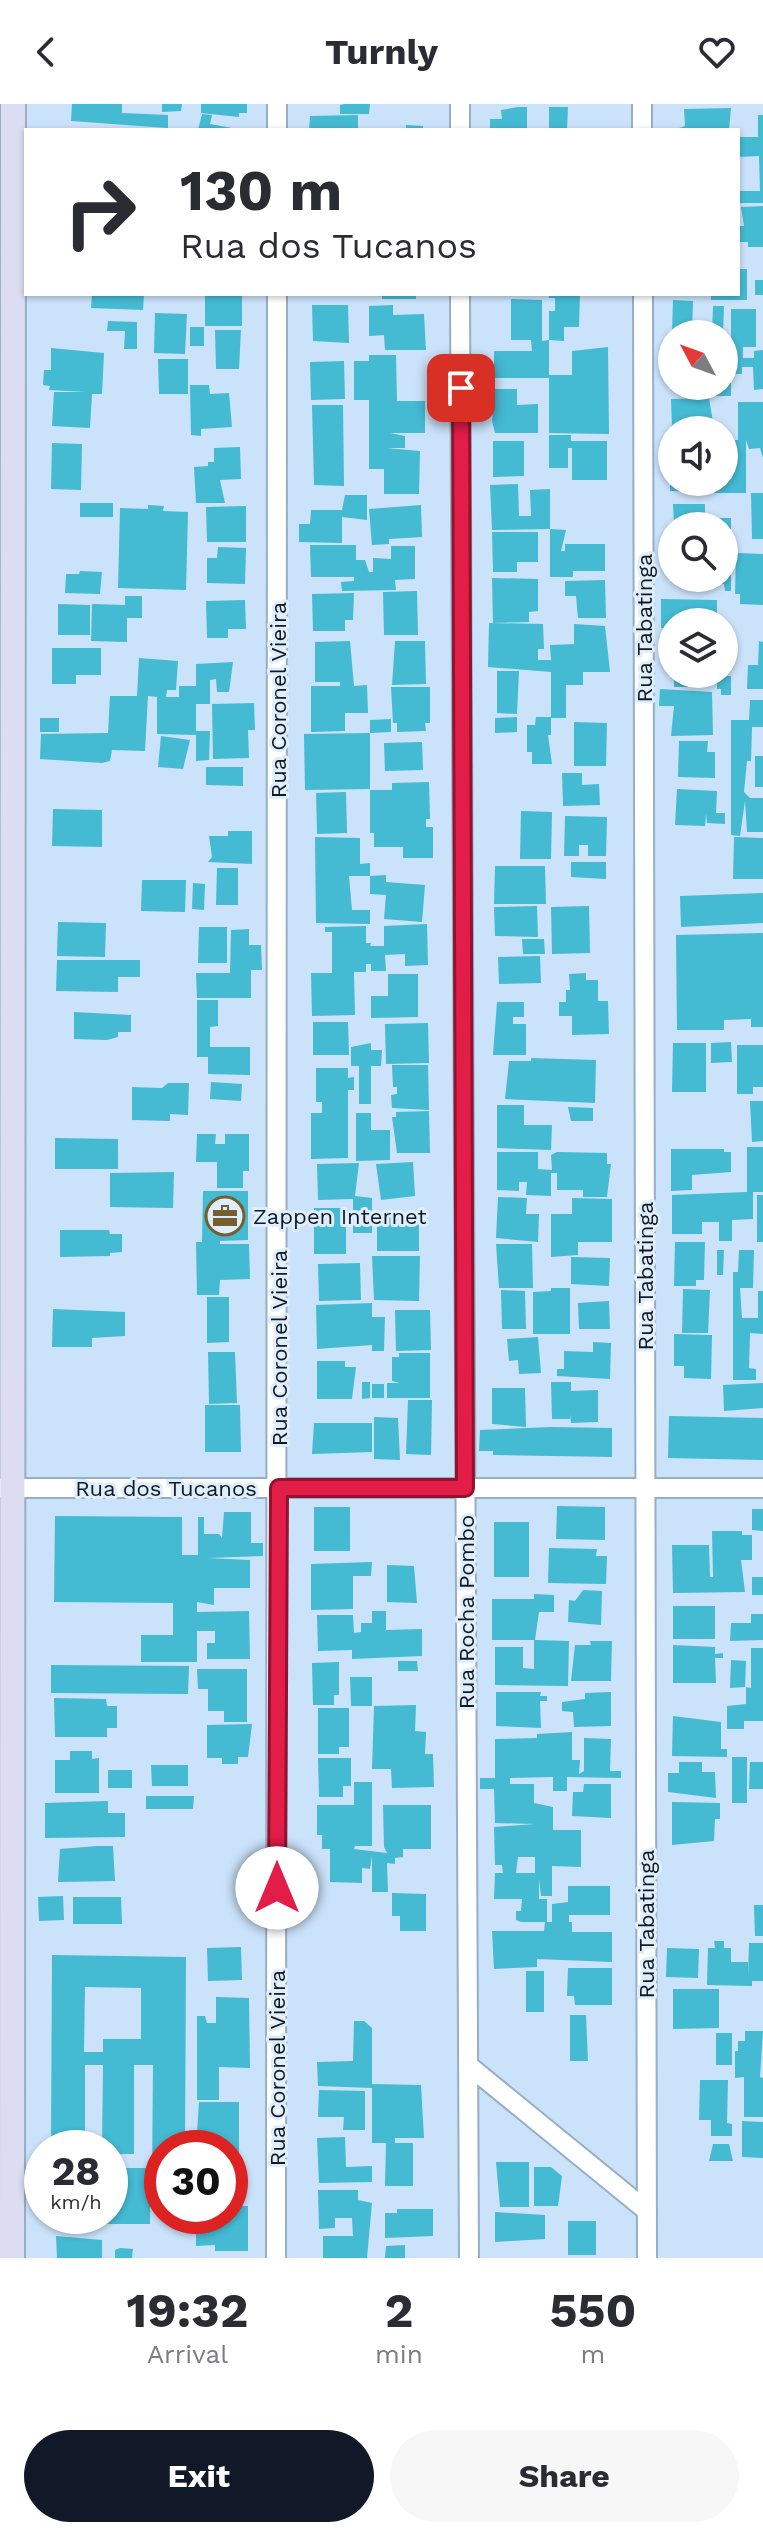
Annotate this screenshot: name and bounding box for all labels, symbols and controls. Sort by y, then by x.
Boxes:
icon: back [24,30,68,74]
icon: heart [695,30,739,74]
text: Turnly [325,31,438,73]
text: 130 m [180,158,342,224]
icon: right [48,160,152,264]
text: Rua dos Tucanos [180,225,477,267]
north arrow [658,320,738,400]
map controls [658,320,738,688]
pin [427,354,495,422]
icon: arrive [439,366,483,410]
button: sound [658,416,738,496]
button: search [658,512,738,592]
street label: Rua Tabatinga [632,554,657,703]
street label: Rua Coronel Vieira [266,602,291,798]
button: layers [658,608,738,688]
office icon: Zappen Internet [204,1195,246,1237]
street label: Rua Tabatinga [633,1202,658,1351]
place label: Zappen Internet [253,1204,427,1229]
street label: Rua Coronel Vieira [267,1250,292,1446]
street label: Rua dos Tucanos [75,1476,257,1501]
street label: Rua Rocha Pombo [454,1515,479,1709]
position arrow [235,1846,319,1930]
street label: Rua Tabatinga [634,1850,659,1999]
street label: Rua Coronel Vieira [265,1970,290,2166]
speed limit sign: 30 [144,2130,248,2234]
text: 28 [52,2148,100,2195]
text: km/h [50,2190,102,2214]
text: 19:32 [127,2282,248,2339]
text: 2 [385,2282,413,2339]
text: 550 [549,2282,636,2339]
text: Arrival [147,2339,228,2369]
text: min [375,2339,423,2369]
text: m [581,2339,605,2369]
button: Exit [24,2430,374,2522]
button: Share [390,2430,739,2522]

